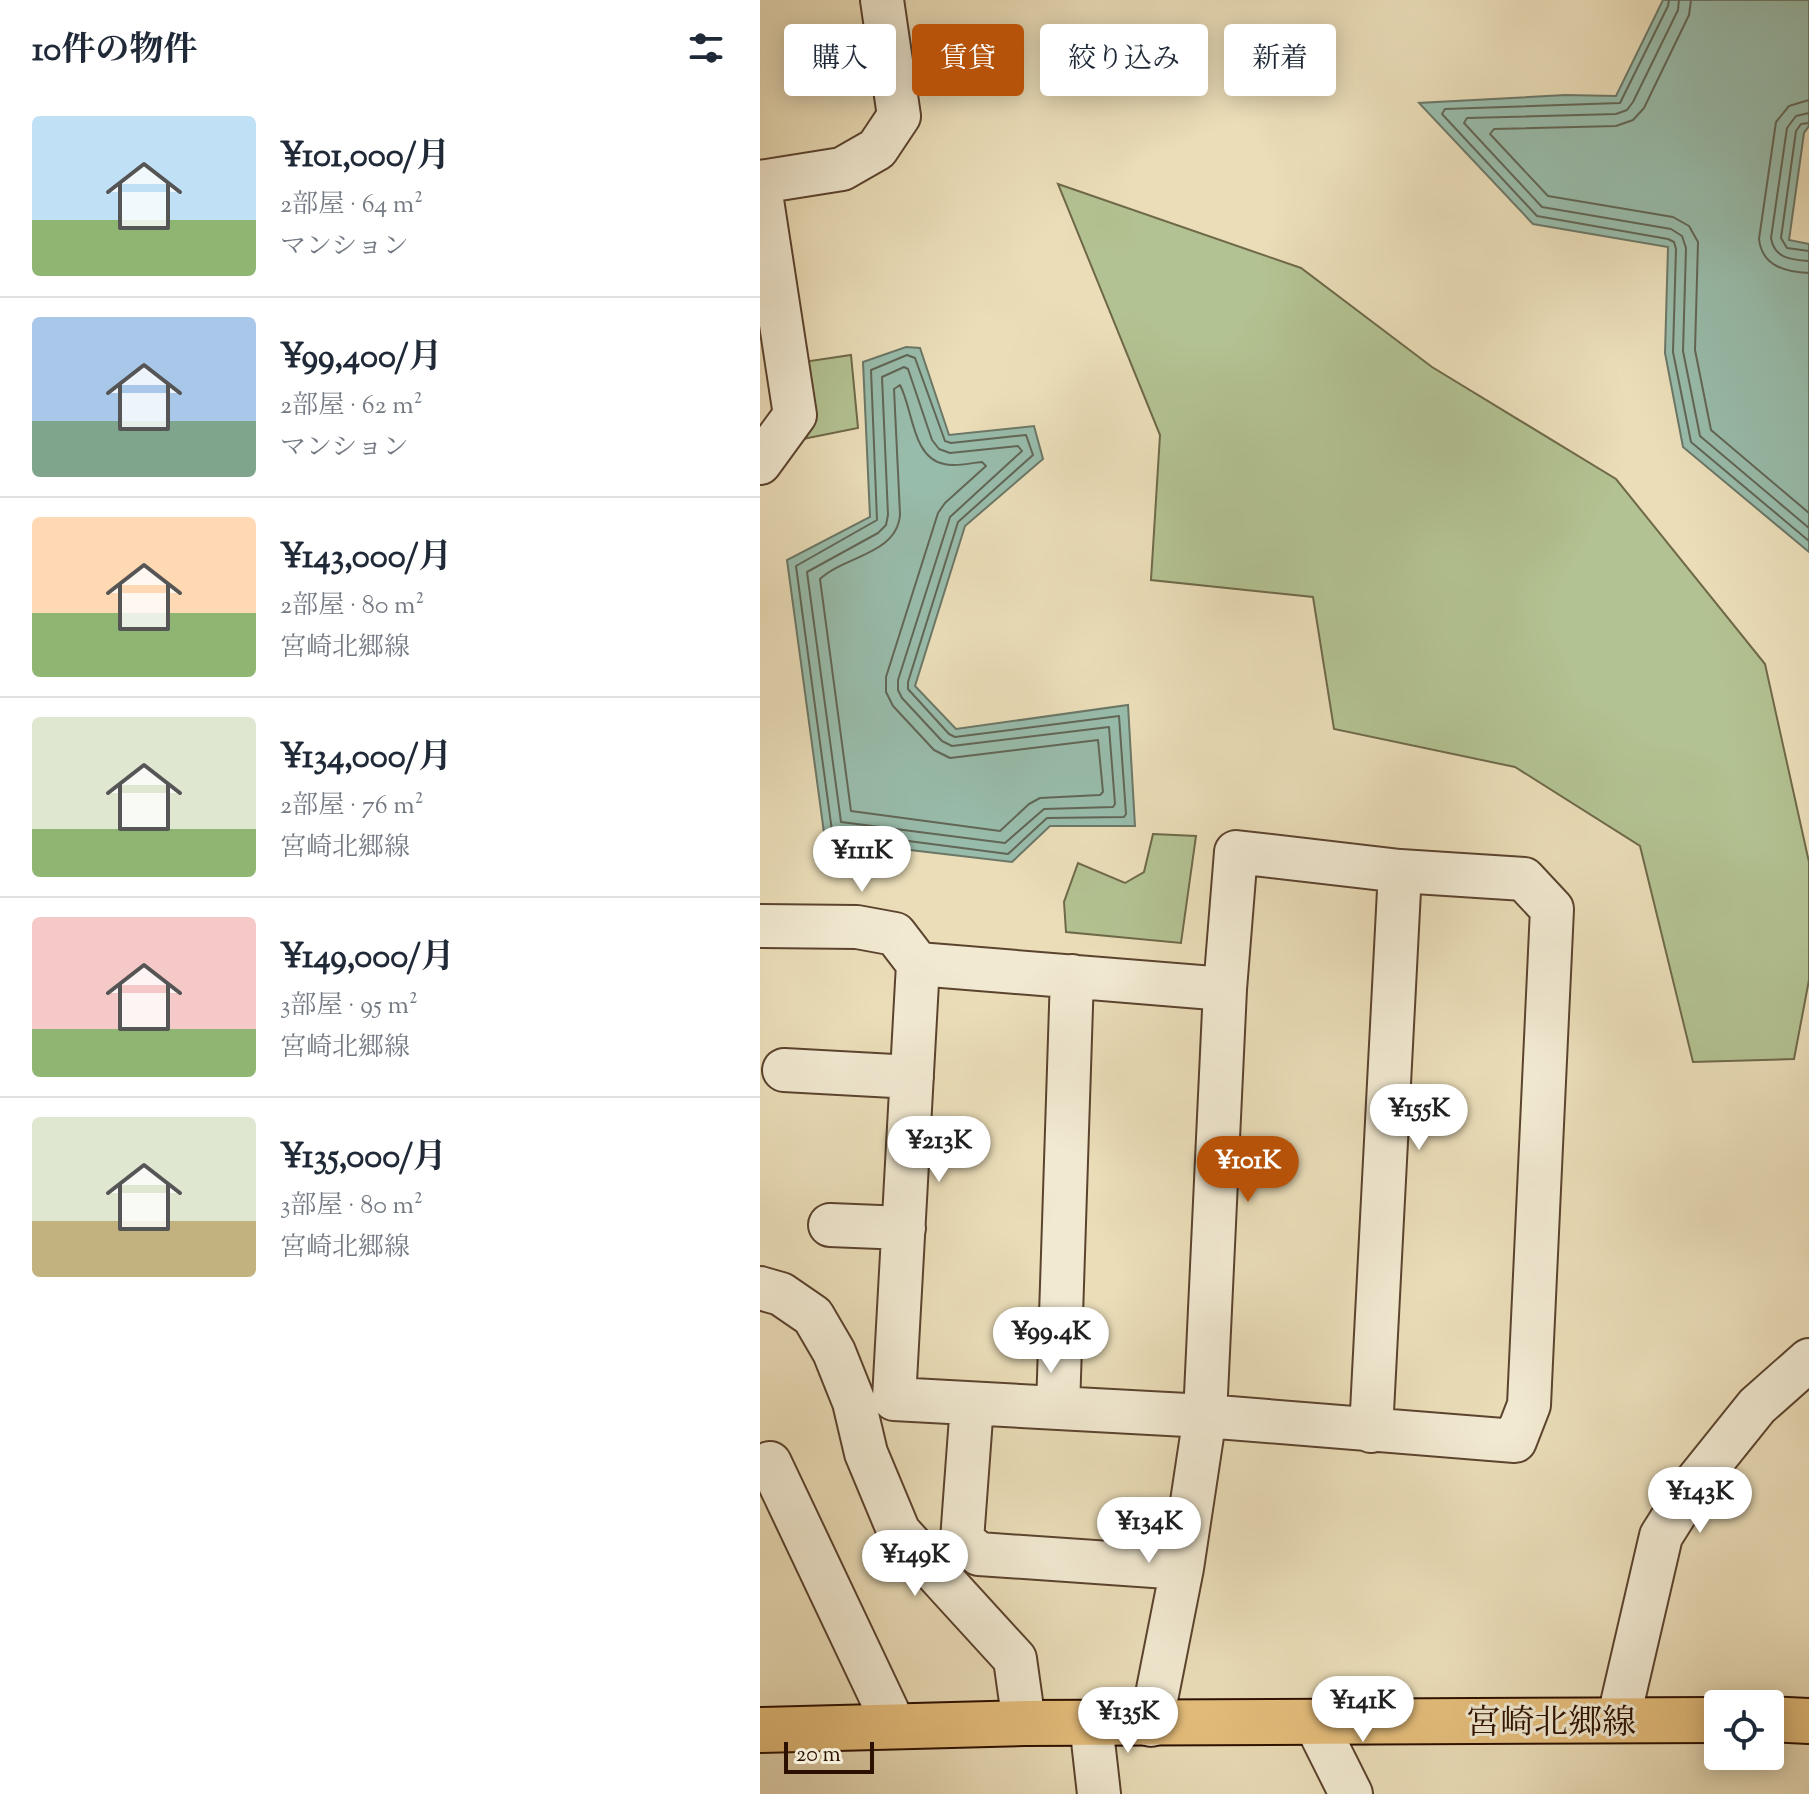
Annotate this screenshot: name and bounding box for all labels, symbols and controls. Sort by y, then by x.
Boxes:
chip: 購入 [784,24,896,96]
chip: 賃貸 [912,24,1024,96]
chip: 絞り込み [1040,24,1208,96]
chip: 新着 [1224,24,1336,96]
icon: filters [684,26,728,70]
text: 10件の物件 [32,27,197,76]
text: ¥101,000/月 [280,133,450,182]
icon: home [96,148,192,244]
text: 2部屋 · 64 m² [280,187,423,224]
text: マンション [280,229,409,266]
text: ¥99,400/月 [280,334,442,383]
icon: home [96,349,192,445]
text: 2部屋 · 62 m² [280,388,422,425]
text: マンション [280,430,409,467]
text: ¥143,000/月 [280,534,452,583]
icon: home [96,549,192,645]
text: 2部屋 · 80 m² [280,588,424,625]
text: 宮崎北郷線 [280,630,410,667]
text: ¥134,000/月 [280,734,452,783]
icon: home [96,749,192,845]
text: 2部屋 · 76 m² [280,788,424,825]
pin: ¥111K [806,826,918,894]
text: 宮崎北郷線 [280,830,410,867]
text: ¥111K [831,833,893,870]
text: ¥149,000/月 [280,934,455,983]
icon: home [96,949,192,1045]
text: 3部屋 · 95 m² [280,988,418,1025]
text: 宮崎北郷線 [280,1030,410,1067]
pin: ¥155K [1363,1084,1475,1152]
text: ¥155K [1388,1091,1450,1128]
pin: ¥213K [883,1116,995,1184]
text: ¥213K [906,1123,972,1160]
text: ¥135,000/月 [280,1134,447,1183]
pin: ¥101K [1192,1136,1304,1204]
text: ¥101K [1215,1143,1281,1180]
icon: home [96,1149,192,1245]
text: 3部屋 · 80 m² [280,1188,423,1225]
text: 宮崎北郷線 [280,1230,410,1267]
pin: ¥99.4K [986,1307,1116,1375]
text: ¥99.4K [1011,1314,1091,1351]
pin: ¥143K [1644,1467,1756,1535]
text: ¥143K [1666,1474,1734,1511]
pin: ¥134K [1093,1497,1205,1565]
text: ¥134K [1115,1504,1183,1541]
pin: ¥149K [859,1530,971,1598]
text: ¥149K [880,1537,950,1574]
pin: ¥141K [1307,1676,1419,1744]
text: ¥141K [1330,1683,1396,1720]
pin: ¥135K [1072,1687,1184,1755]
map controls [1704,1690,1784,1770]
button: locate [1704,1690,1784,1770]
text: ¥135K [1096,1694,1160,1731]
street label: 宮崎北郷線 [1466,1700,1636,1749]
scale bar [784,1738,874,1774]
text: 20 m [796,1740,841,1772]

